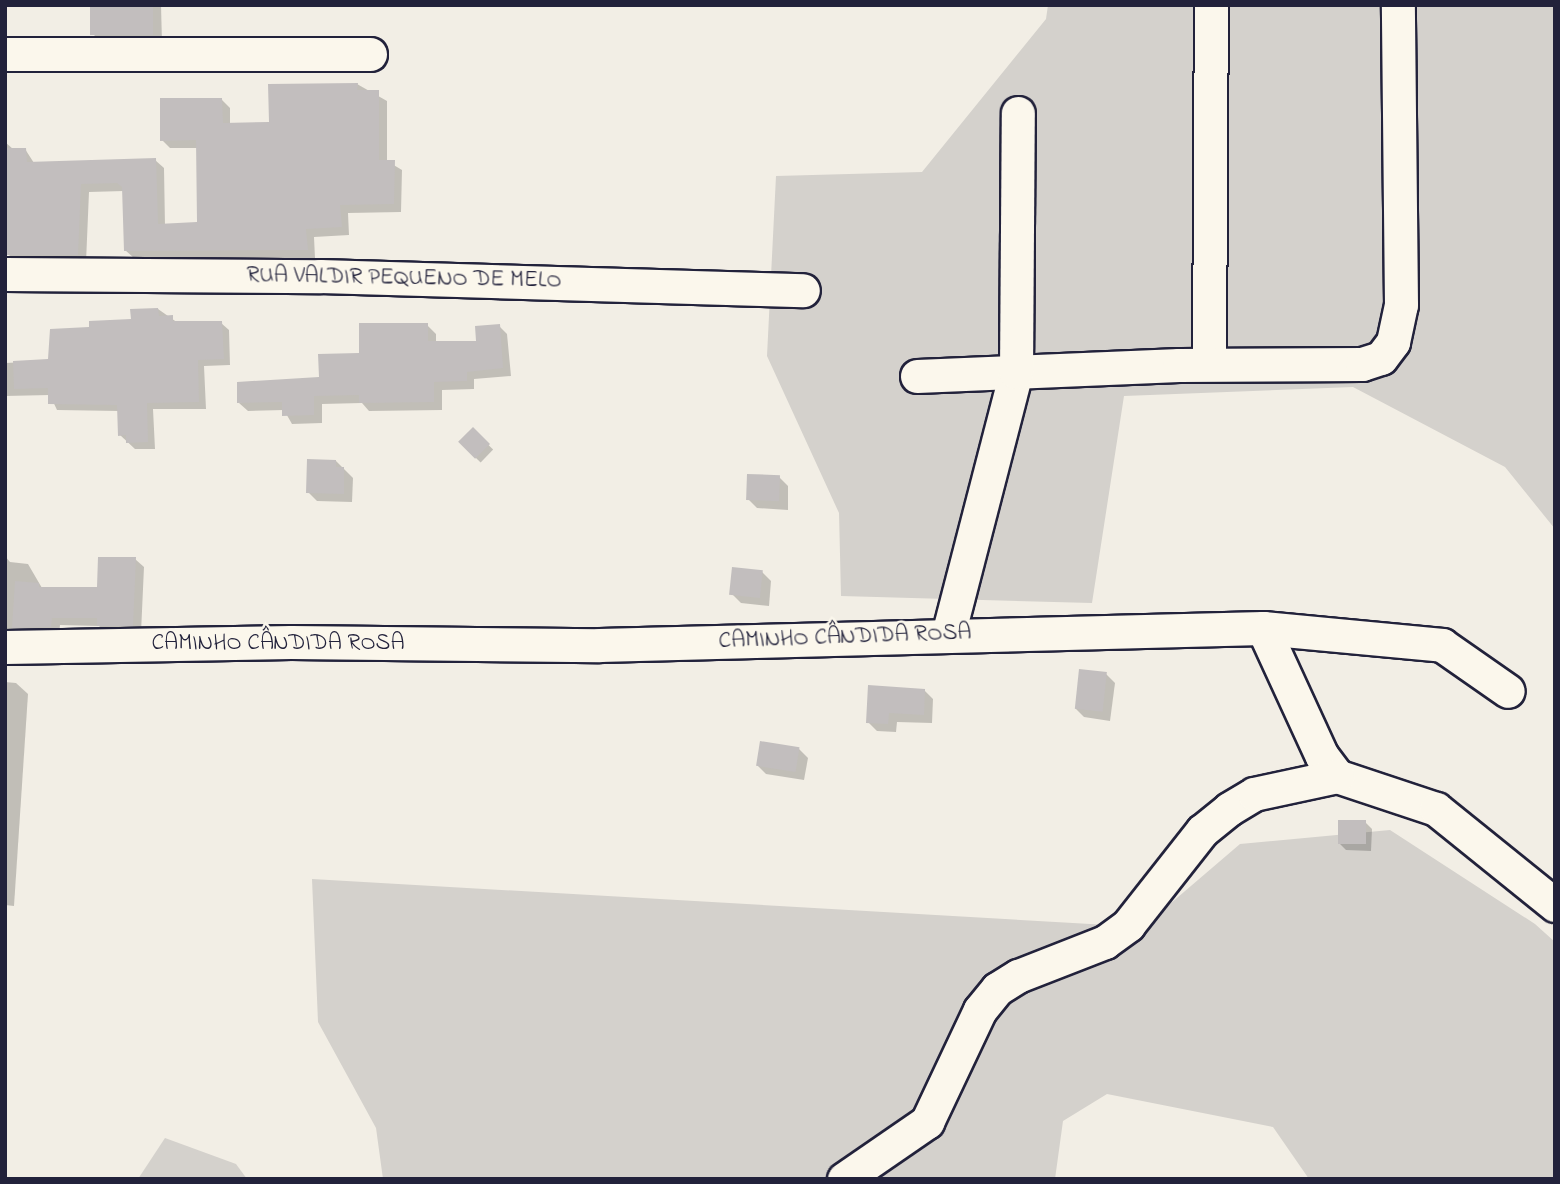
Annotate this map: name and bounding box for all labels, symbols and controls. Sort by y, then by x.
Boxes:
street label: RUA VALDIR PEQUENO DE MELO [246,262,562,296]
street label: CAMINHO CÂNDIDA ROSA [718,620,972,656]
street label: CAMINHO CÂNDIDA ROSA [151,630,405,658]

